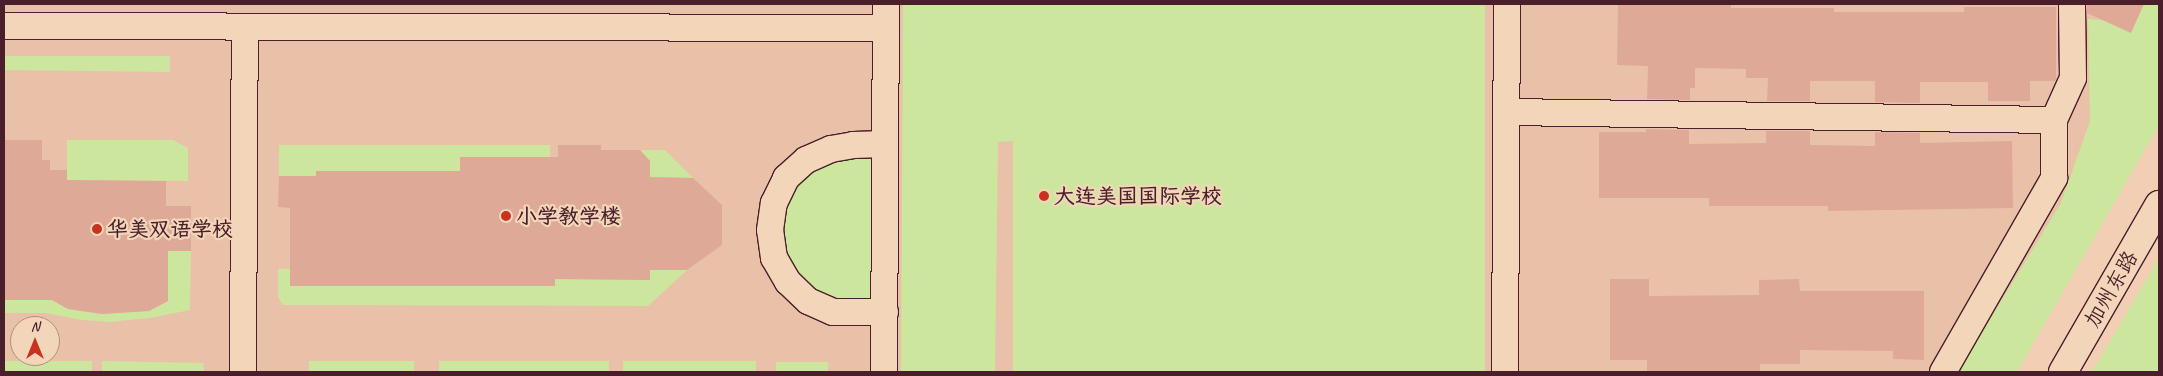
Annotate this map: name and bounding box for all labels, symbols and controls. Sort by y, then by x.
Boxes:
place label: 大连美国国际学校 [1054,183,1222,209]
marker: 大连美国国际学校 [1038,190,1050,202]
place label: 小学教学楼 [516,203,621,229]
marker: 小学教学楼 [500,210,512,222]
place label: 华美双语学校 [107,216,233,242]
marker: 华美双语学校 [91,223,103,235]
street label: 加州东路 [2079,246,2143,332]
north arrow [10,316,60,366]
text: N [31,318,39,335]

